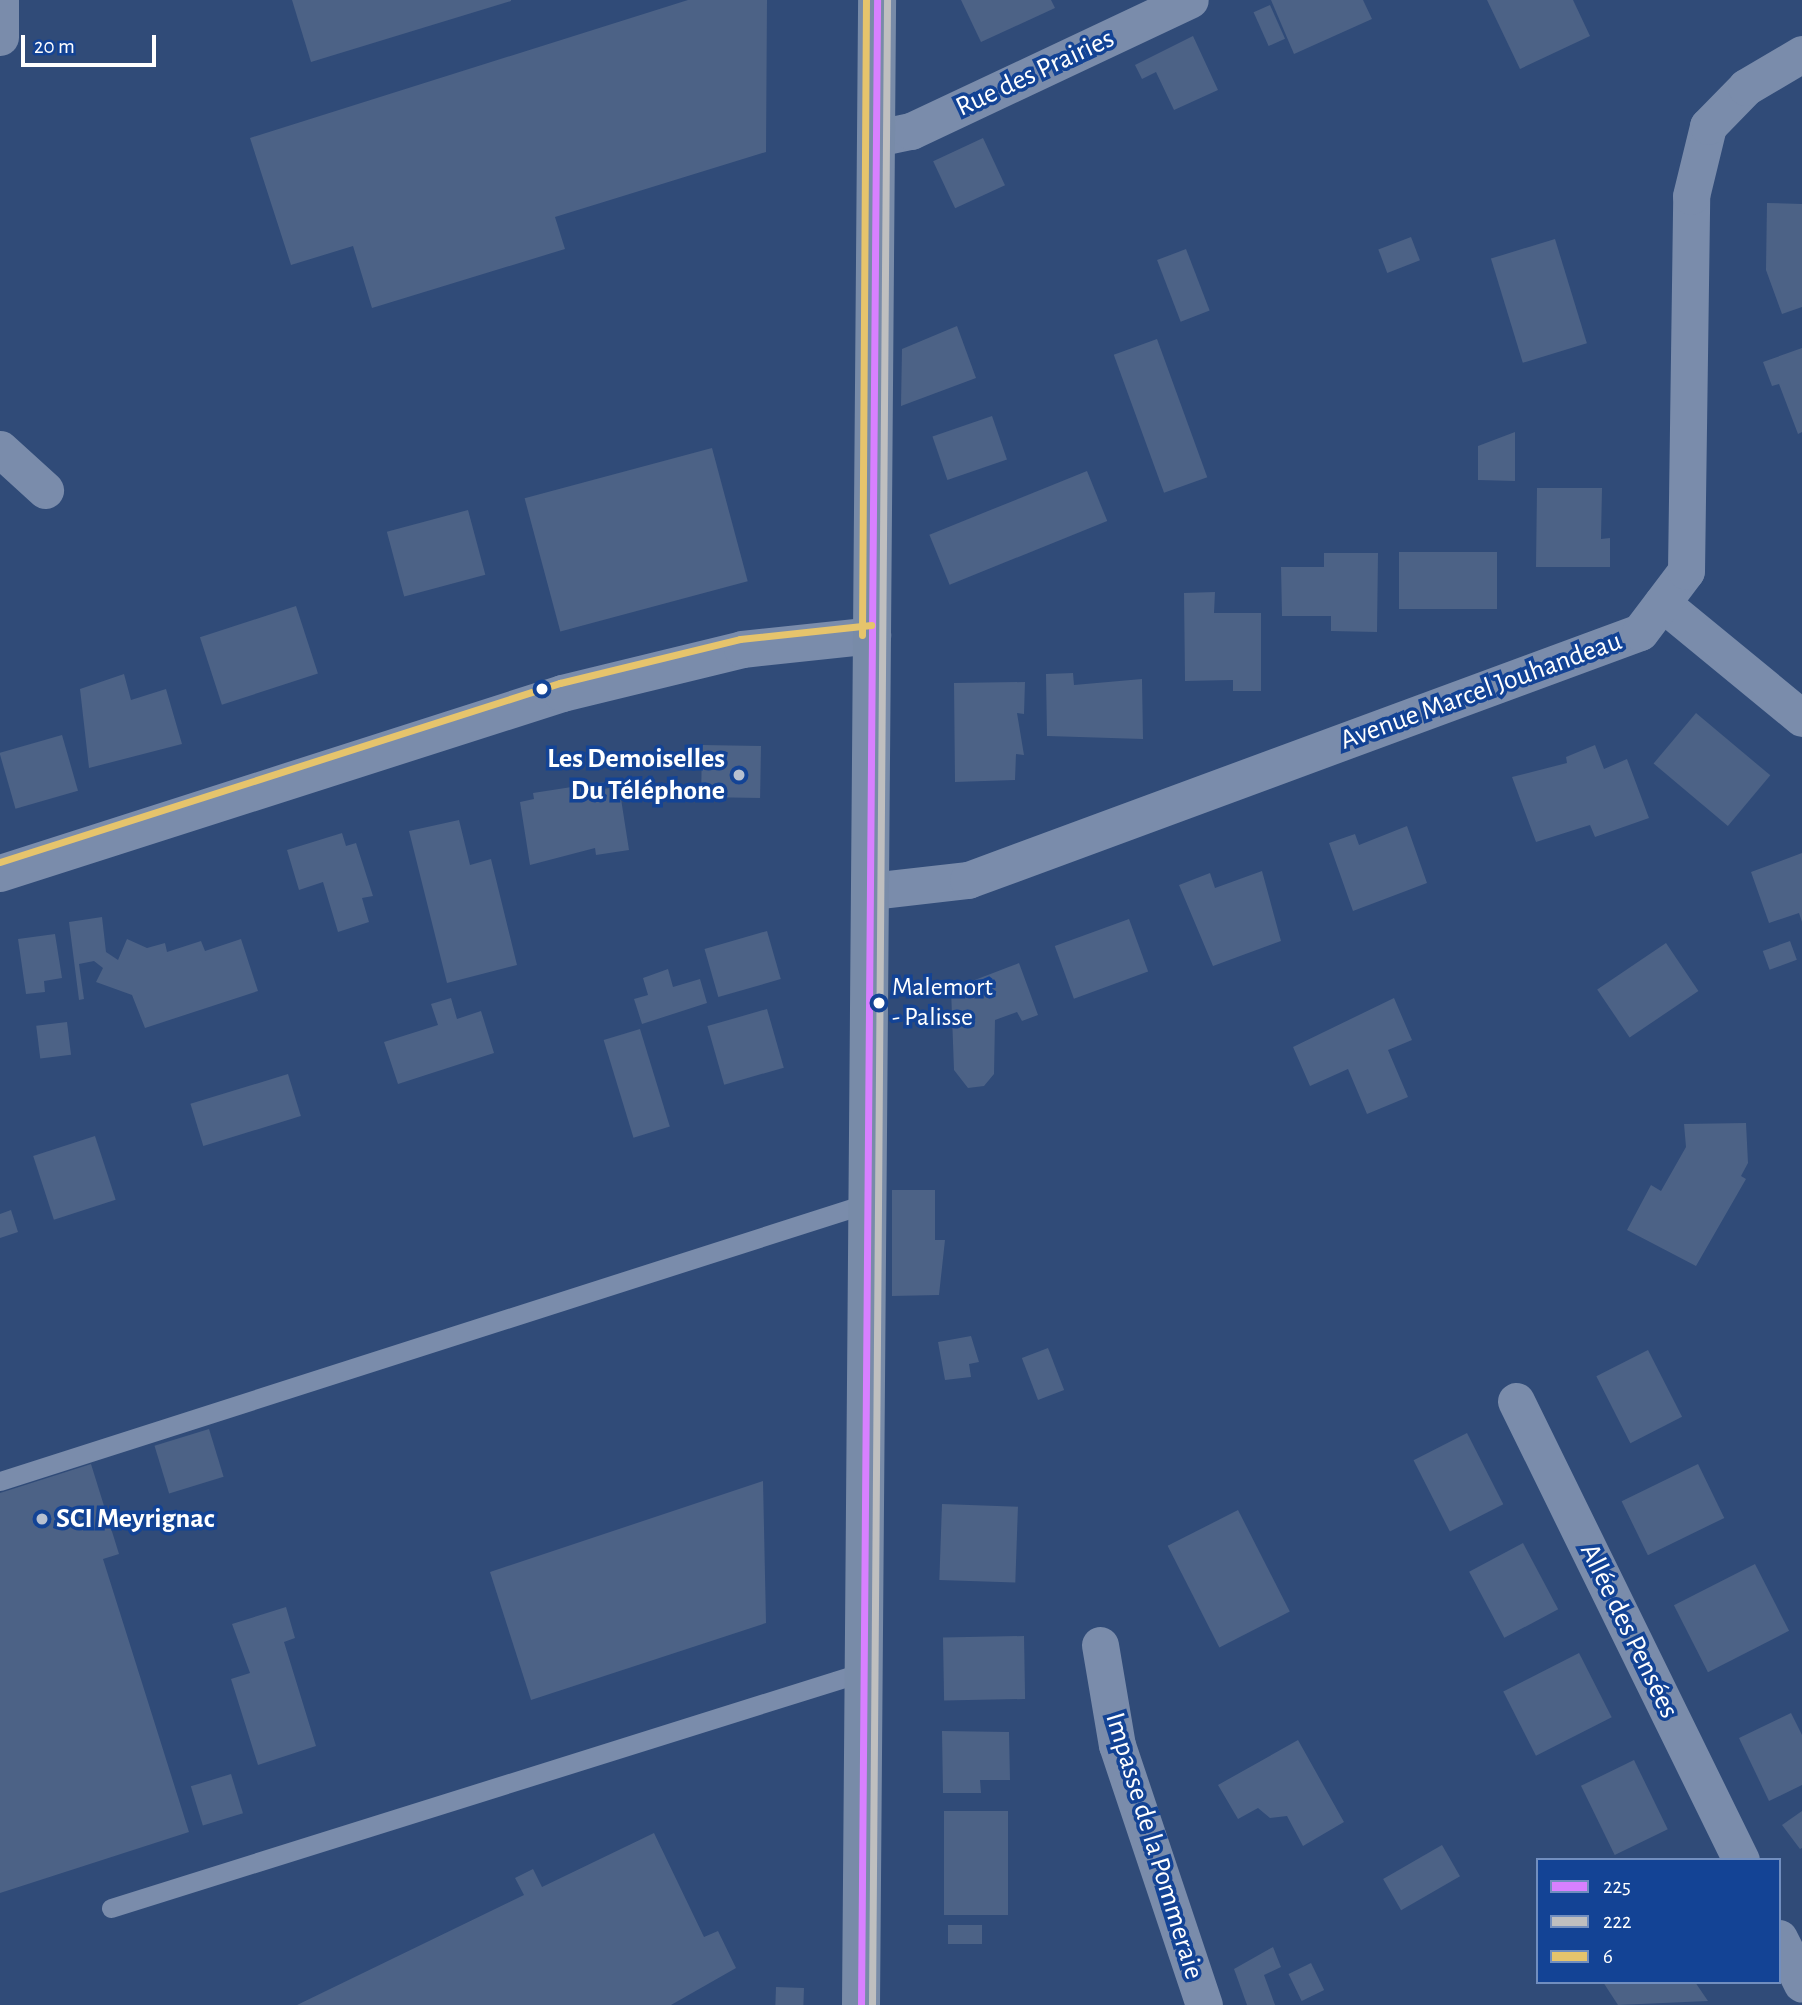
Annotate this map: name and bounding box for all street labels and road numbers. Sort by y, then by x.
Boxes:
street label: Rue des Prairies [950,22,1120,124]
street label: Avenue Marcel Jouhandeau [1336,624,1626,758]
street label: Allée des Pensées [1572,1538,1686,1724]
street label: Impasse de la Pommeraie [1097,1709,1211,1983]

